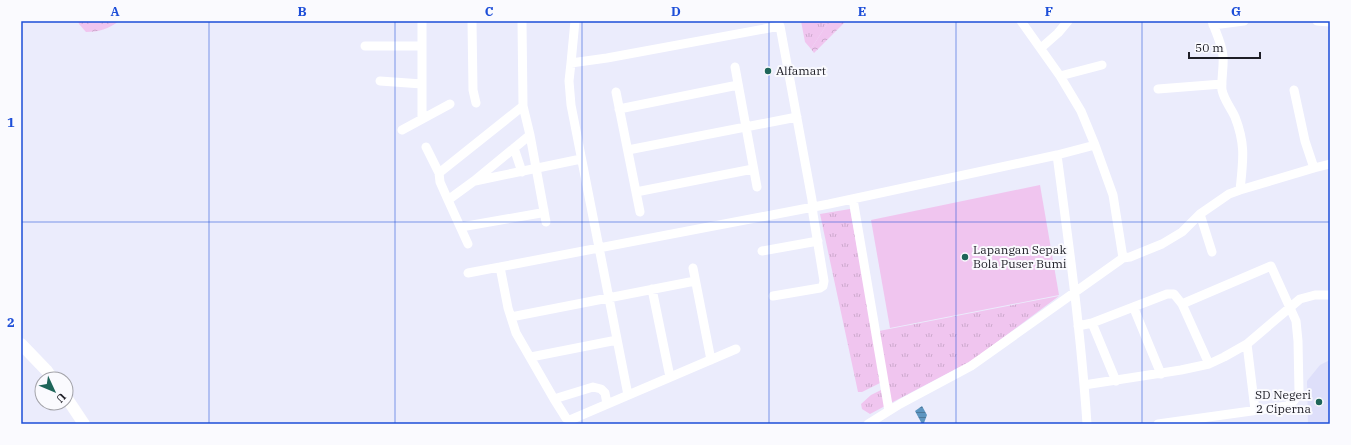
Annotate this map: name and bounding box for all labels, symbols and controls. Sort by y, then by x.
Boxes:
text: A [110,3,120,20]
text: B [297,3,307,20]
text: C [485,3,494,20]
text: D [671,3,681,20]
text: E [858,3,866,20]
text: F [1045,3,1053,20]
text: G [1231,3,1241,20]
scale bar [1189,34,1260,60]
text: 50 m [1195,40,1224,55]
place label: Alfamart [776,63,826,78]
marker: Alfamart [763,66,773,76]
text: 1 [7,114,15,131]
place label: Lapangan Sepak Bola Puser Bumi [973,242,1067,271]
marker: Lapangan Sepak Bola Puser Bumi [960,252,970,262]
text: 2 [7,314,15,331]
north arrow [34,371,74,411]
place label: SD Negeri 2 Ciperna [1255,387,1311,416]
text: U [53,390,69,406]
marker: SD Negeri 2 Ciperna [1314,397,1324,407]

